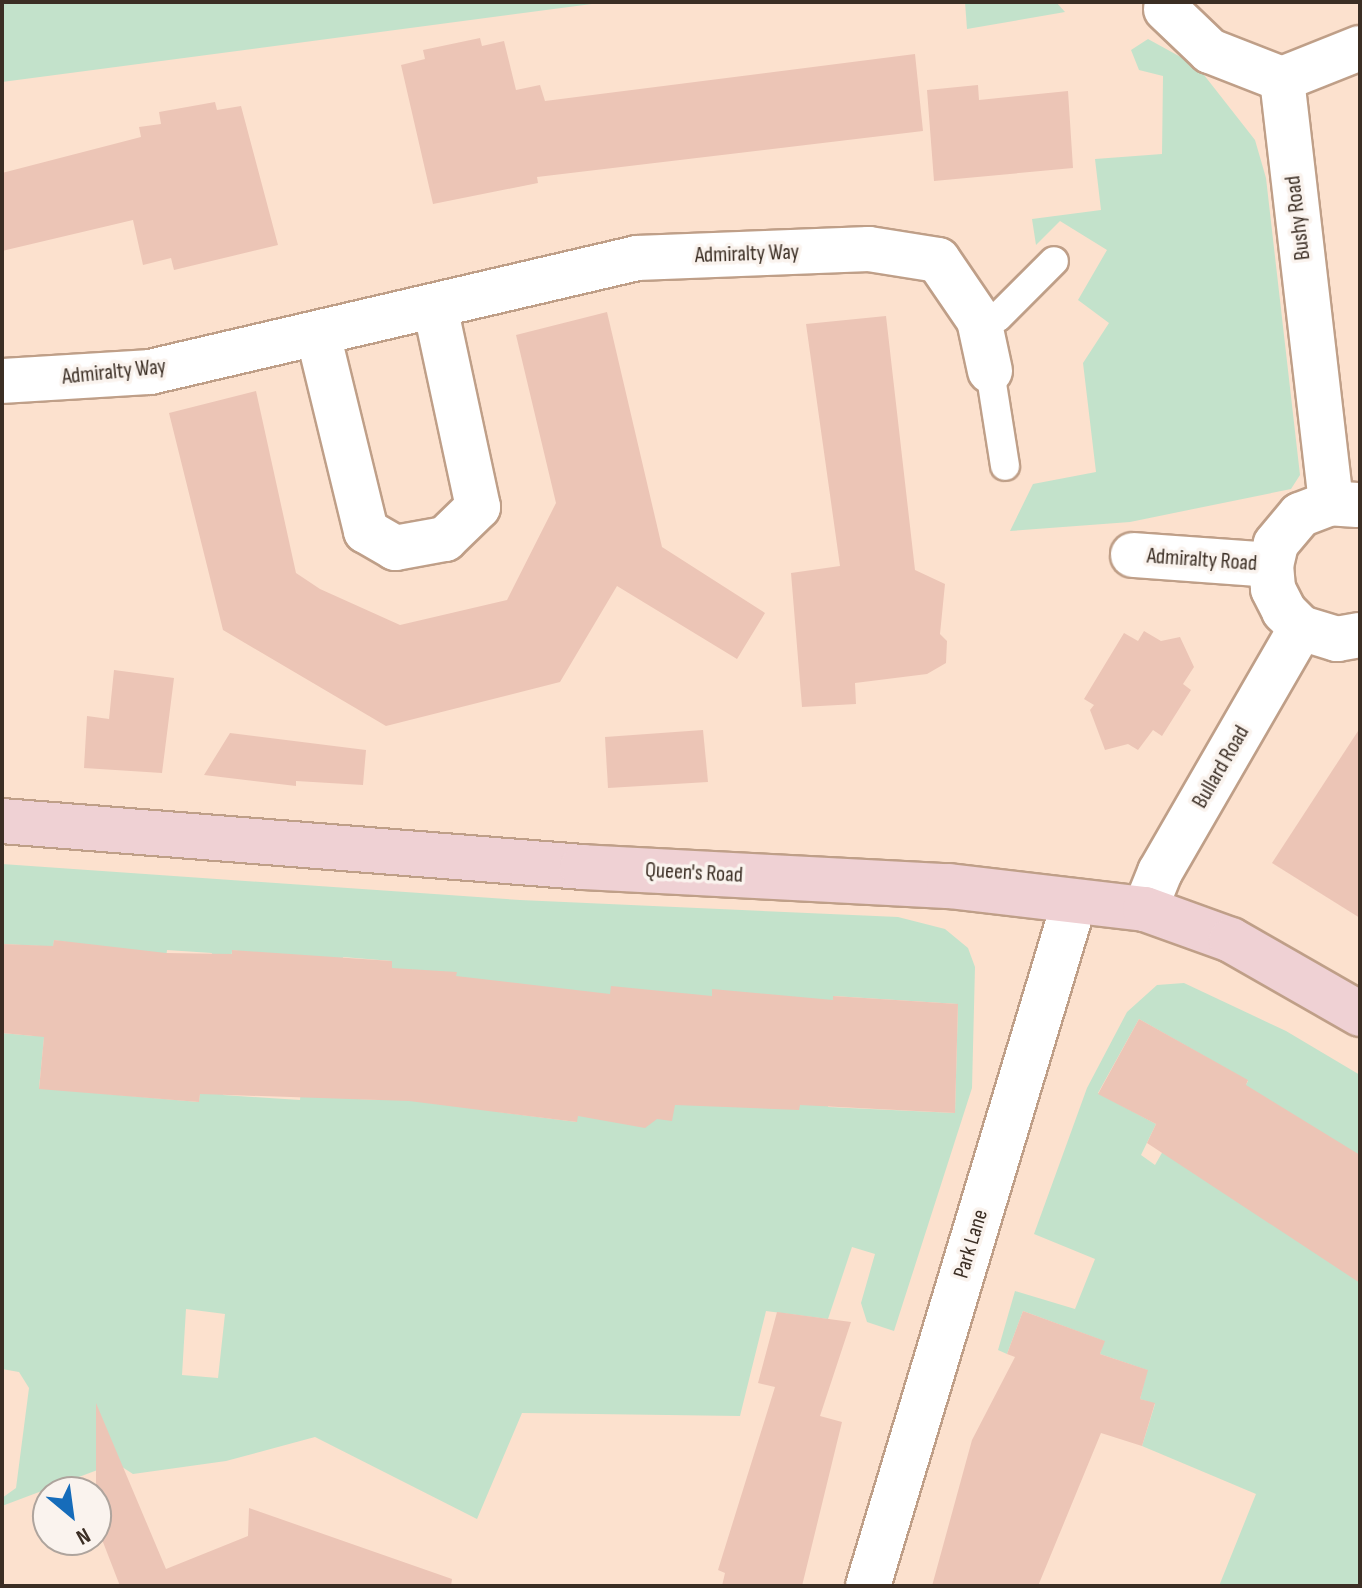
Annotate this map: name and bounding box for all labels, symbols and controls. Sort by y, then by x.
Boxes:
street label: Bushy Road [1280,174,1316,262]
street label: Admiralty Way [694,239,800,269]
street label: Admiralty Way [61,353,167,391]
street label: Admiralty Road [1146,543,1258,577]
street label: Bullard Road [1187,721,1255,813]
street label: Queen's Road [644,857,744,889]
street label: Park Lane [948,1206,994,1282]
north arrow [32,1476,112,1556]
text: N [71,1521,95,1550]

